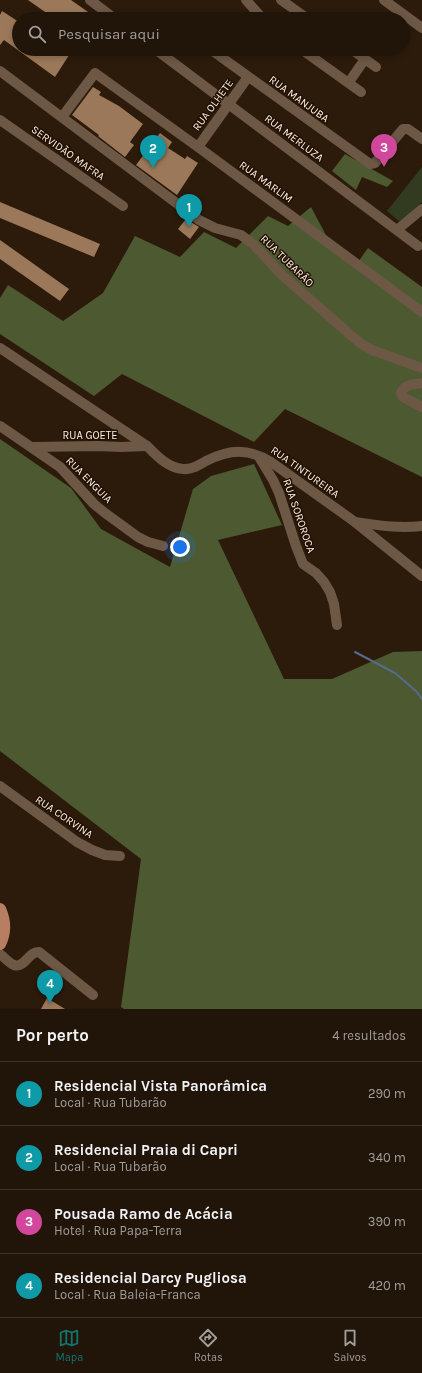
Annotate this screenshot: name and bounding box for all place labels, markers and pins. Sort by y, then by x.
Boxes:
pin: 3 [371,134,397,167]
pin: 2 [140,135,166,168]
pin: 1 [176,194,202,227]
pin: 4 [37,970,63,1003]

